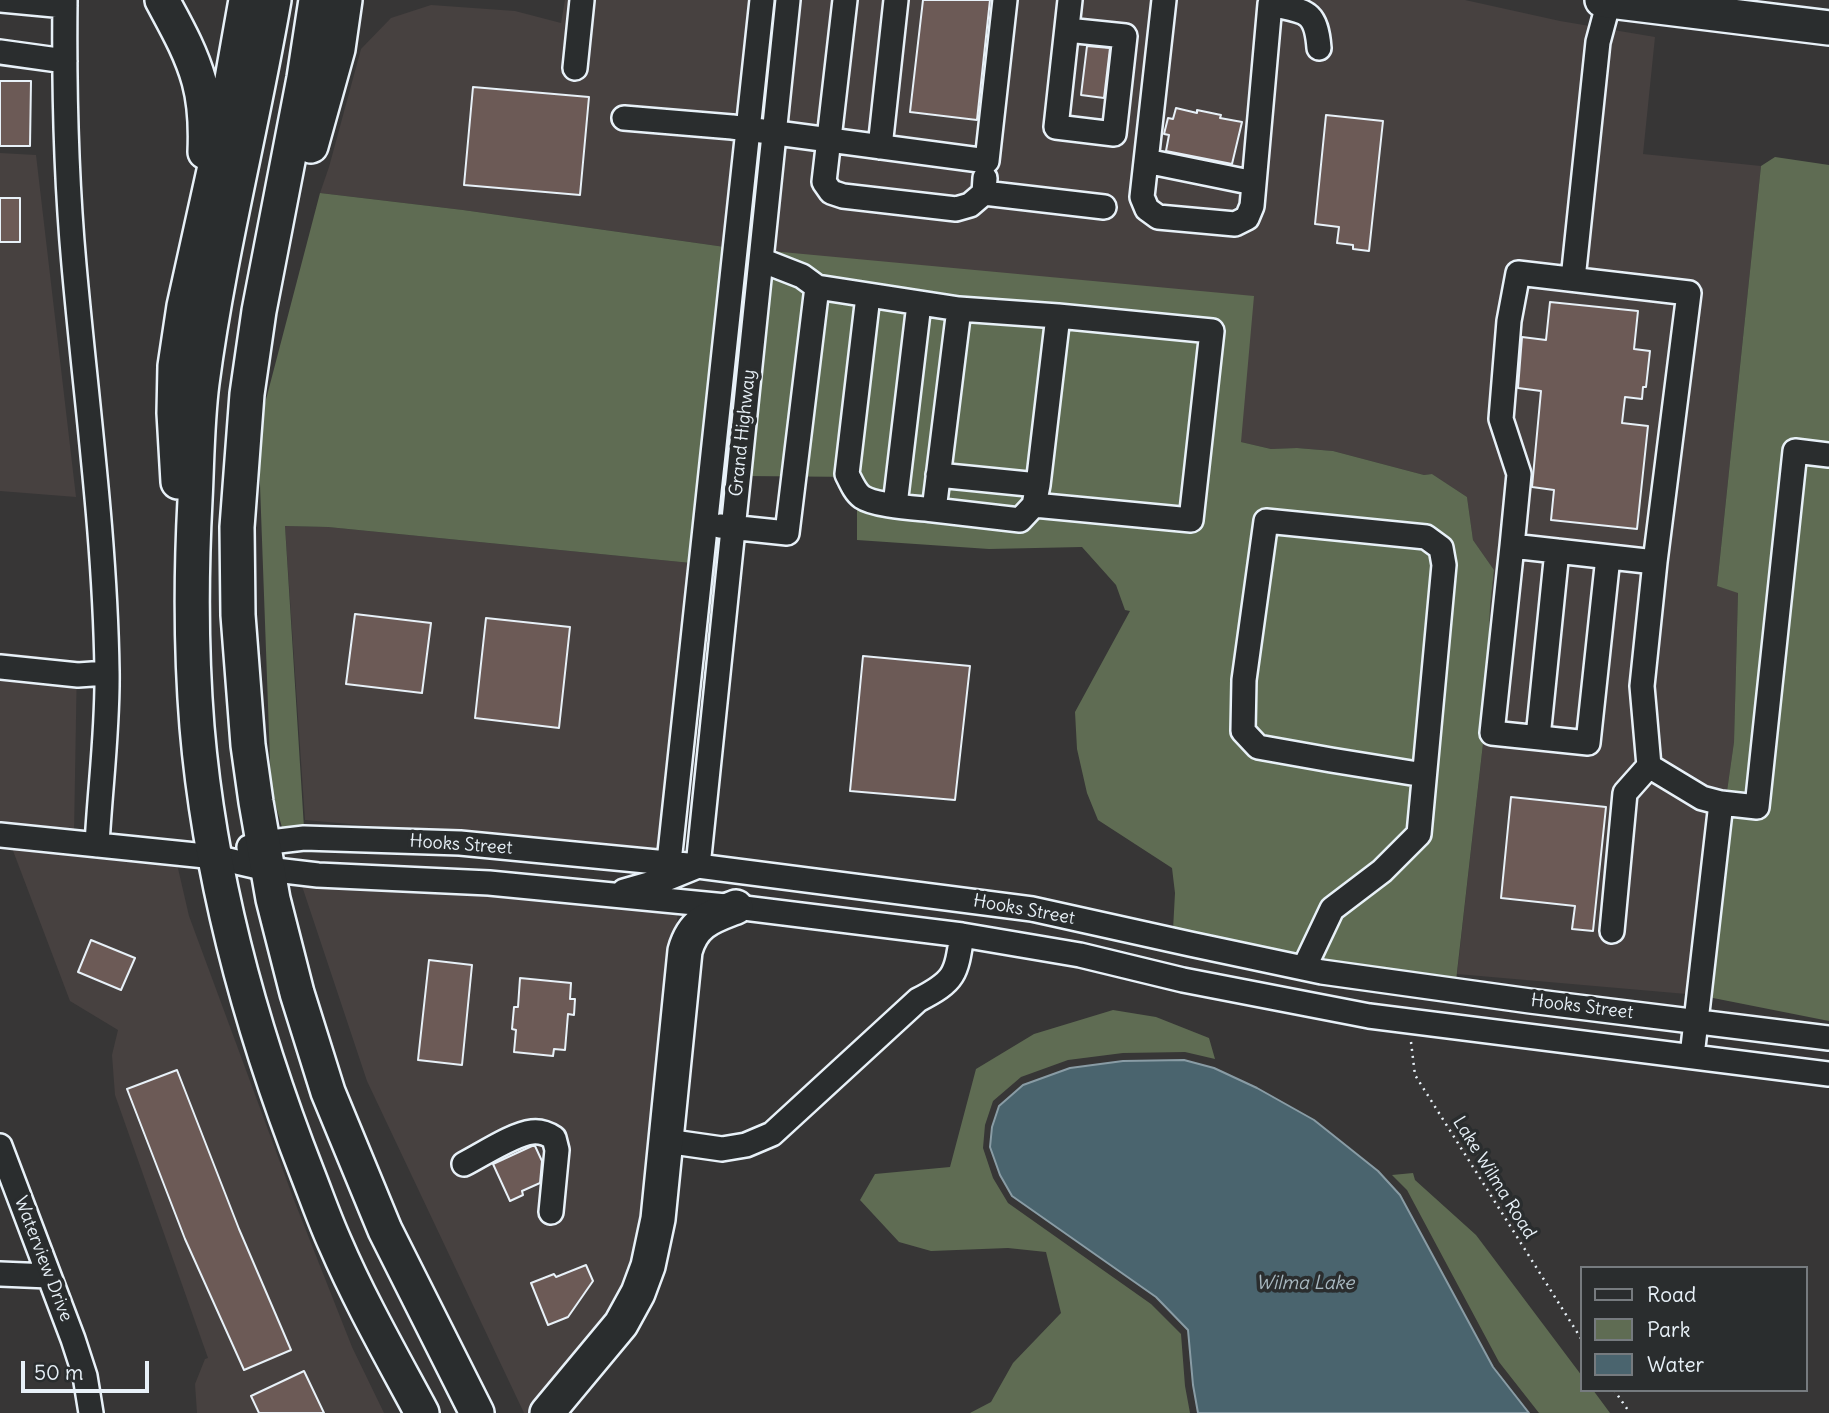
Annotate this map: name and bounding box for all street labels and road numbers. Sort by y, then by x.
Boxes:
street label: Grand Highway [726,368,760,498]
street label: Hooks Street [409,831,513,859]
street label: Hooks Street [971,890,1077,930]
street label: Hooks Street [1530,990,1634,1024]
street label: Lake Wilma Road [1448,1113,1540,1243]
street label: Waterview Drive [9,1193,77,1325]

